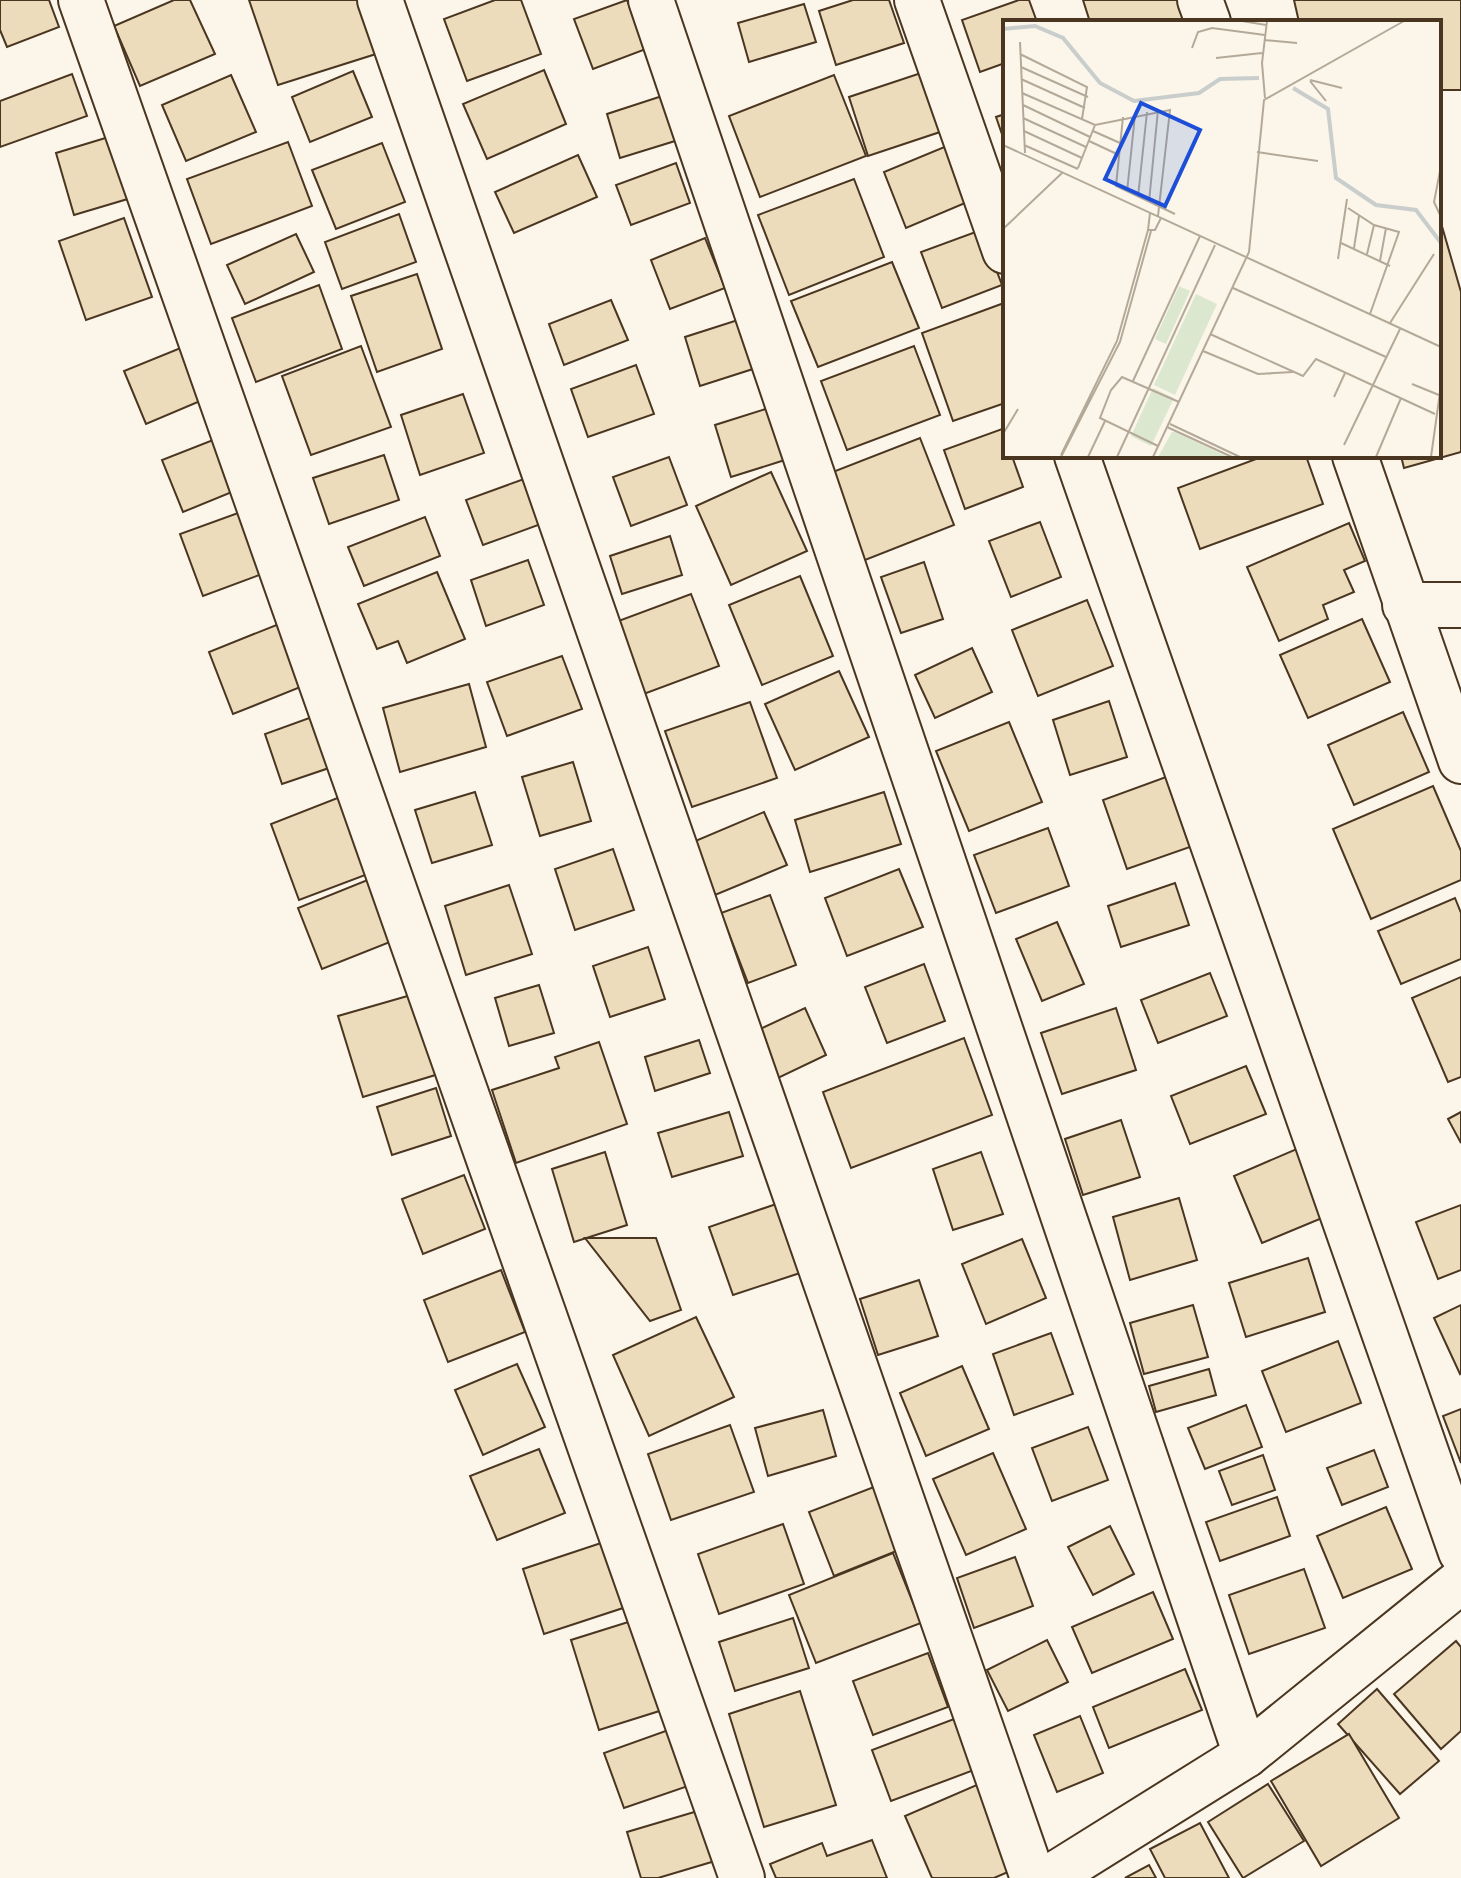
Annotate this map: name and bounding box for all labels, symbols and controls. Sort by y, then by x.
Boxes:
inset map [1003,20,1441,458]

